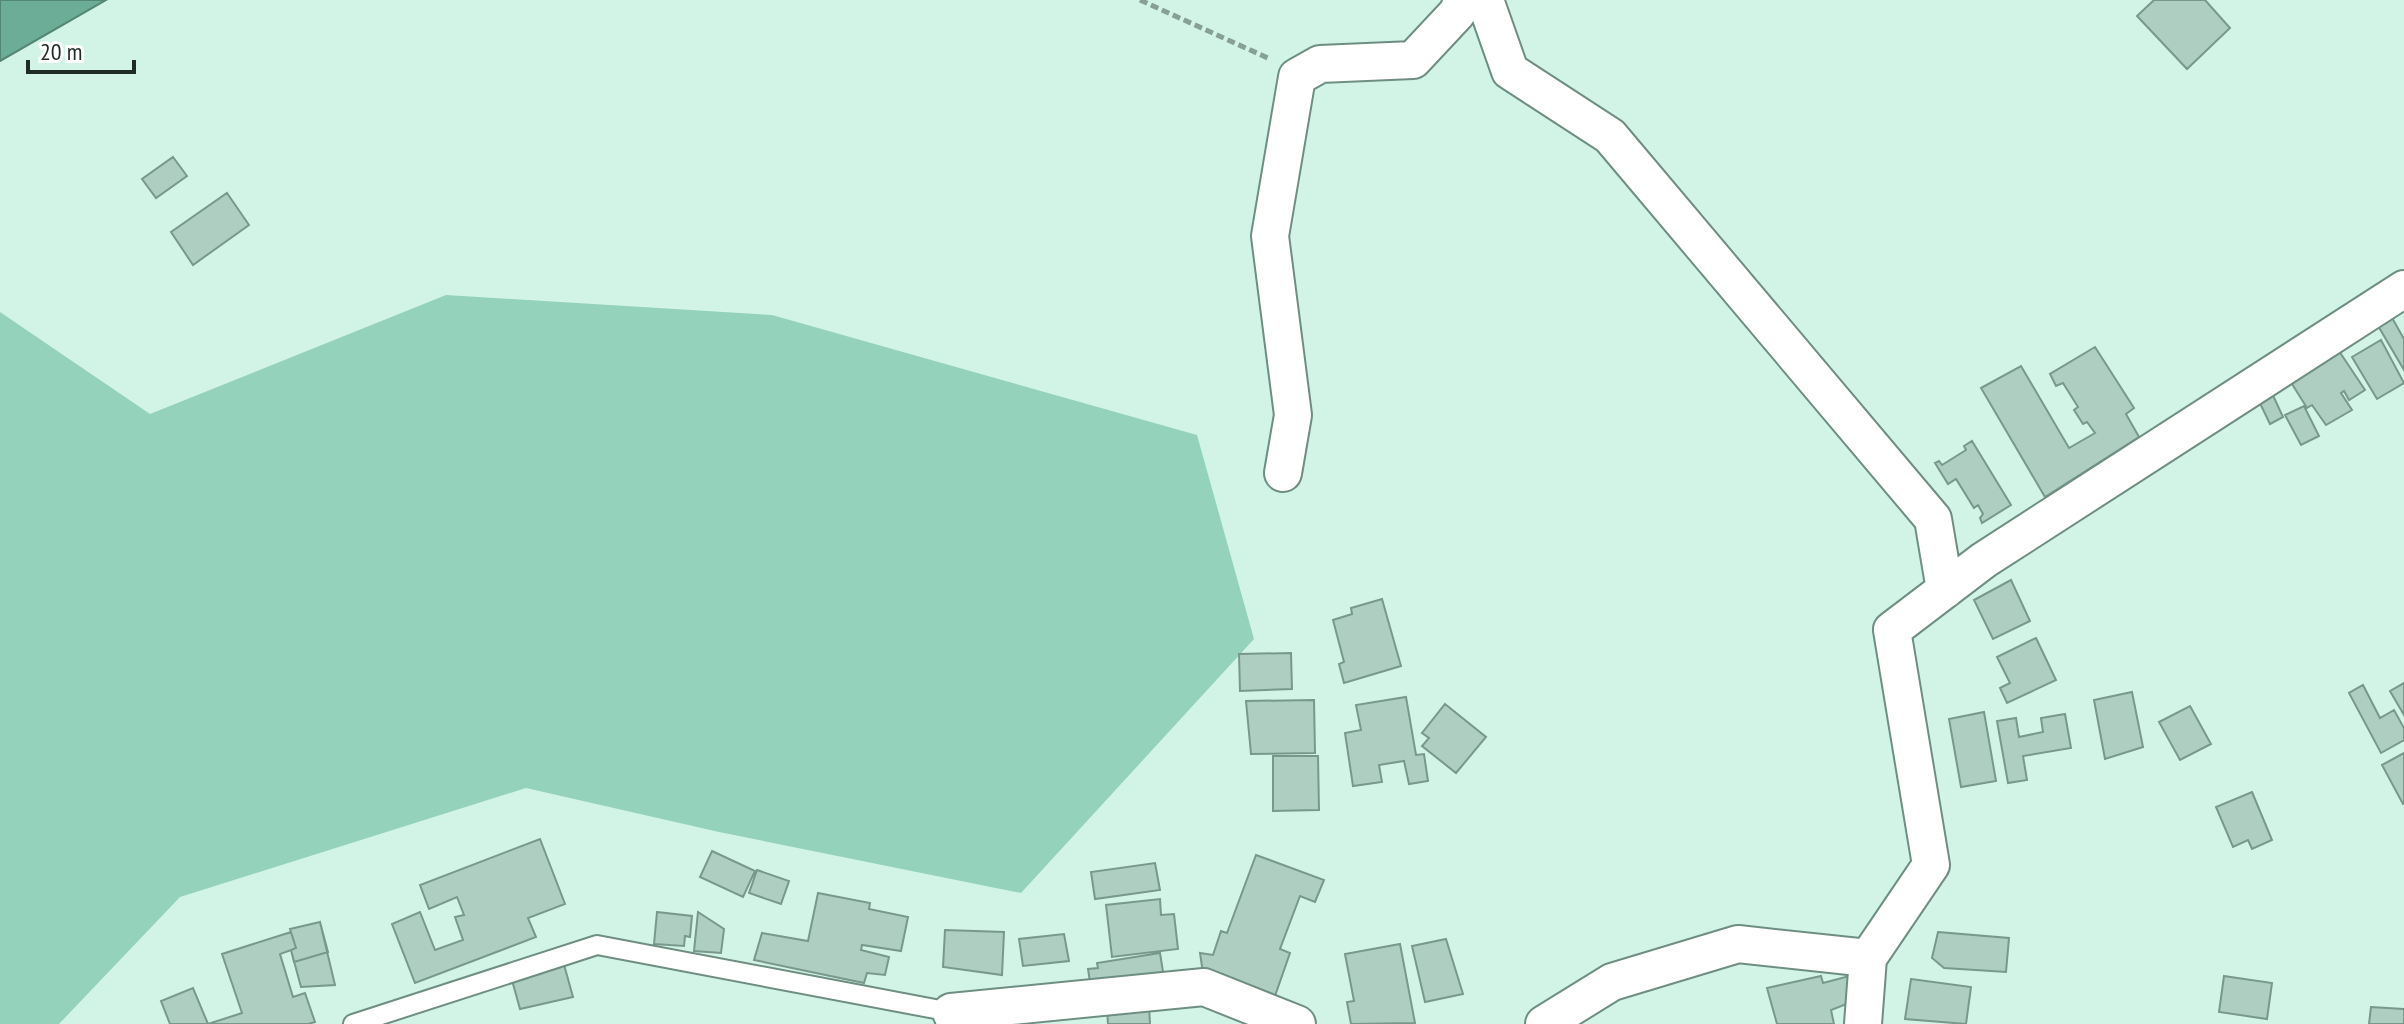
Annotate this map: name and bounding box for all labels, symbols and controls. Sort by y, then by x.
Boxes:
scale bar [28,24,134,74]
text: 20 m [40,36,82,67]

